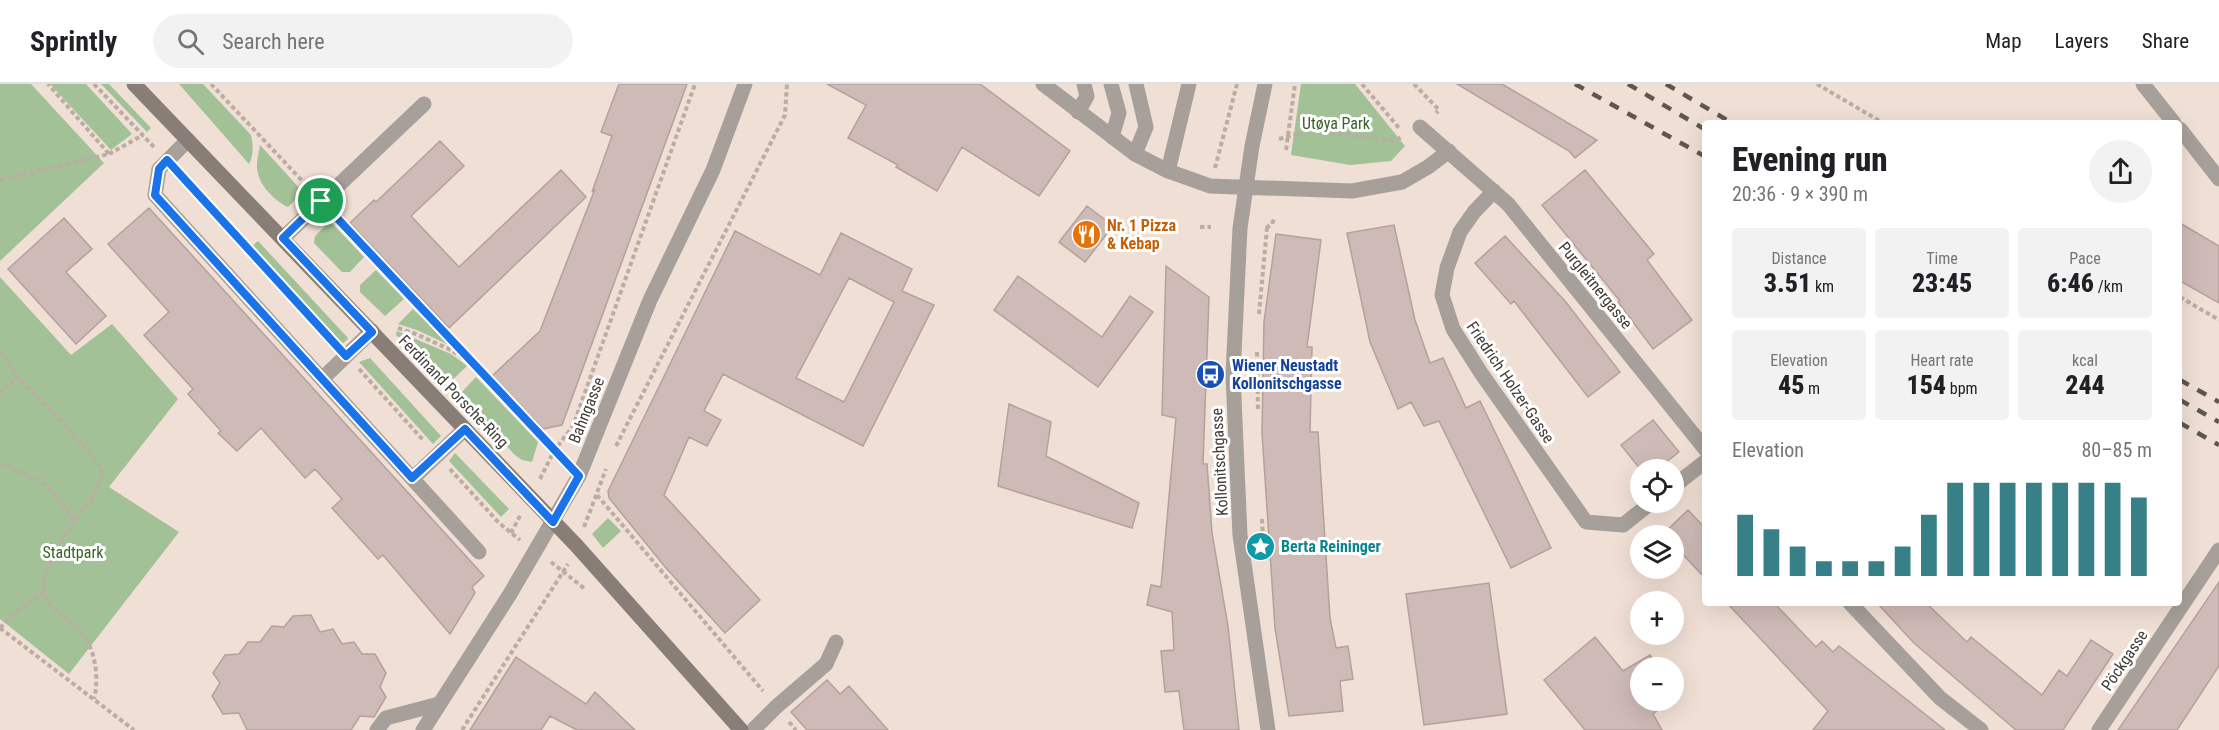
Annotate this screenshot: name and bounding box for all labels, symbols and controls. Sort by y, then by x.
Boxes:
search box [153,14,573,68]
text: Sprintly [30,25,117,58]
icon: search [174,25,207,58]
text: Search here [222,29,325,54]
text: Map [1985,29,2022,53]
text: Layers [2055,29,2109,53]
text: Share [2142,29,2189,53]
park label: Utøya Park [1302,114,1371,133]
text: Evening run [1732,140,1888,179]
button: share [2089,140,2152,203]
pin [295,175,346,226]
text: 20:36 · 9 × 390 m [1732,182,1868,206]
icon: arrive [304,184,337,217]
place label: Nr. 1 Pizza & Kebap [1107,216,1176,253]
restaurant icon: Nr. 1 Pizza & Kebap [1070,218,1102,250]
street label: Purgleitnergasse [1555,238,1636,333]
text: Distance [1771,249,1827,268]
text: Time [1926,249,1958,268]
text: Pace [2069,249,2101,268]
text: 3.51 [1764,268,1811,298]
text: 23:45 [1912,268,1972,298]
text: 6:46 [2047,268,2094,298]
text: km [1811,277,1834,296]
text: /km [2094,277,2123,296]
street label: Friedrich Holzer-Gasse [1463,318,1558,447]
street label: Ferdinand Porsche-Ring [395,331,512,452]
text: Elevation [1770,351,1828,370]
text: Heart rate [1910,351,1974,370]
text: kcal [2072,351,2098,370]
place label: Wiener Neustadt Kollonitschgasse [1232,356,1342,393]
bus stop icon: Wiener Neustadt Kollonitschgasse [1195,358,1227,390]
text: 45 [1778,370,1804,400]
text: 154 [1906,370,1946,400]
text: 244 [2065,370,2105,400]
street label: Bahngasse [565,374,608,446]
text: m [1804,379,1820,398]
text: bpm [1946,379,1978,398]
street label: Kollonitschgasse [1207,407,1232,516]
text: Elevation [1732,438,1804,462]
text: 80–85 m [2081,438,2152,462]
map controls [1630,459,1684,711]
button: locate [1630,459,1684,513]
button: layers [1630,525,1684,579]
place icon: Berta Reininger [1244,530,1276,562]
place label: Berta Reininger [1281,537,1381,556]
park label: Stadtpark [42,543,104,562]
button: + [1630,591,1684,645]
street label: Pöckgasse [2097,626,2152,694]
button: − [1630,657,1684,711]

